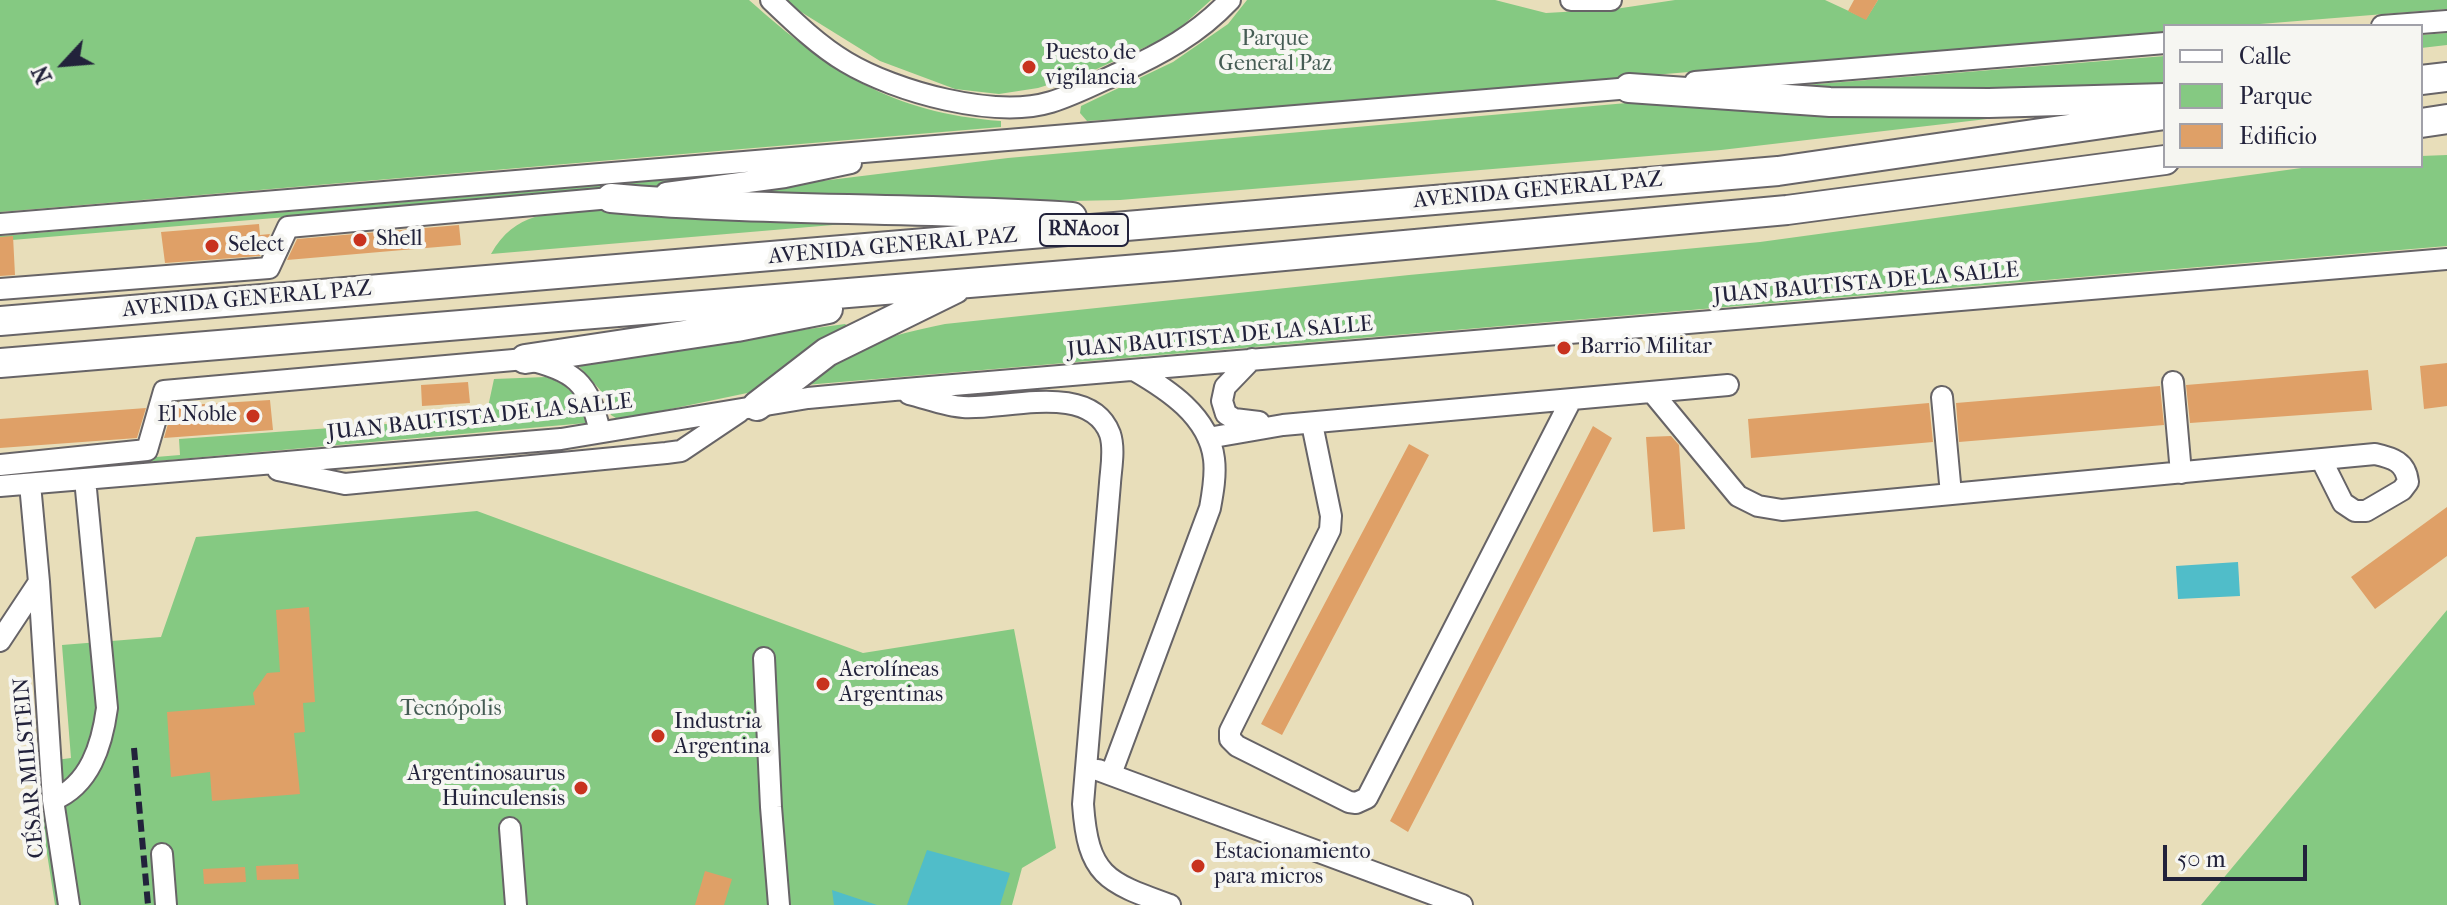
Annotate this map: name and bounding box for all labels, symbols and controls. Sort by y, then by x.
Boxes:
north arrow [24,24,104,104]
legend [2163,24,2423,168]
park label: Parque General Paz [1218,27,1332,78]
place label: Puesto de vigilancia [1045,41,1136,92]
text: Calle [2239,42,2291,70]
marker: Puesto de vigilancia [1020,58,1038,76]
text: N [27,61,58,88]
text: Parque [2239,82,2312,110]
text: Edificio [2239,122,2317,150]
street label: AVENIDA GENERAL PAZ [1412,167,1664,215]
road number: RNA001 [1040,214,1128,246]
street label: AVENIDA GENERAL PAZ [767,223,1019,271]
place label: Shell [376,227,423,253]
marker: Shell [351,231,369,249]
place label: Select [228,233,285,259]
marker: Select [203,237,221,255]
street label: JUAN BAUTISTA DE LA SALLE [1712,257,2020,311]
street label: AVENIDA GENERAL PAZ [121,276,373,324]
street label: JUAN BAUTISTA DE LA SALLE [1066,311,1374,365]
place label: Barrio Militar [1580,335,1712,361]
marker: Barrio Militar [1555,339,1573,357]
street label: JUAN BAUTISTA DE LA SALLE [326,389,634,447]
place label: El Noble [157,403,237,429]
marker: El Noble [244,407,262,425]
place label: Aerolíneas Argentinas [839,658,943,710]
marker: Aerolíneas Argentinas [814,675,832,693]
street label: CÉSAR MILSTEIN [9,677,51,859]
park label: Tecnópolis [400,697,502,723]
place label: Industria Argentina [674,710,770,762]
marker: Industria Argentina [649,727,667,745]
place label: Argentinosaurus Huinculensis [407,762,565,814]
marker: Argentinosaurus Huinculensis [572,779,590,797]
scale bar [2167,829,2311,879]
place label: Estacionamiento para micros [1214,840,1371,892]
text: 50 m [2177,845,2226,873]
marker: Estacionamiento para micros [1189,857,1207,875]

